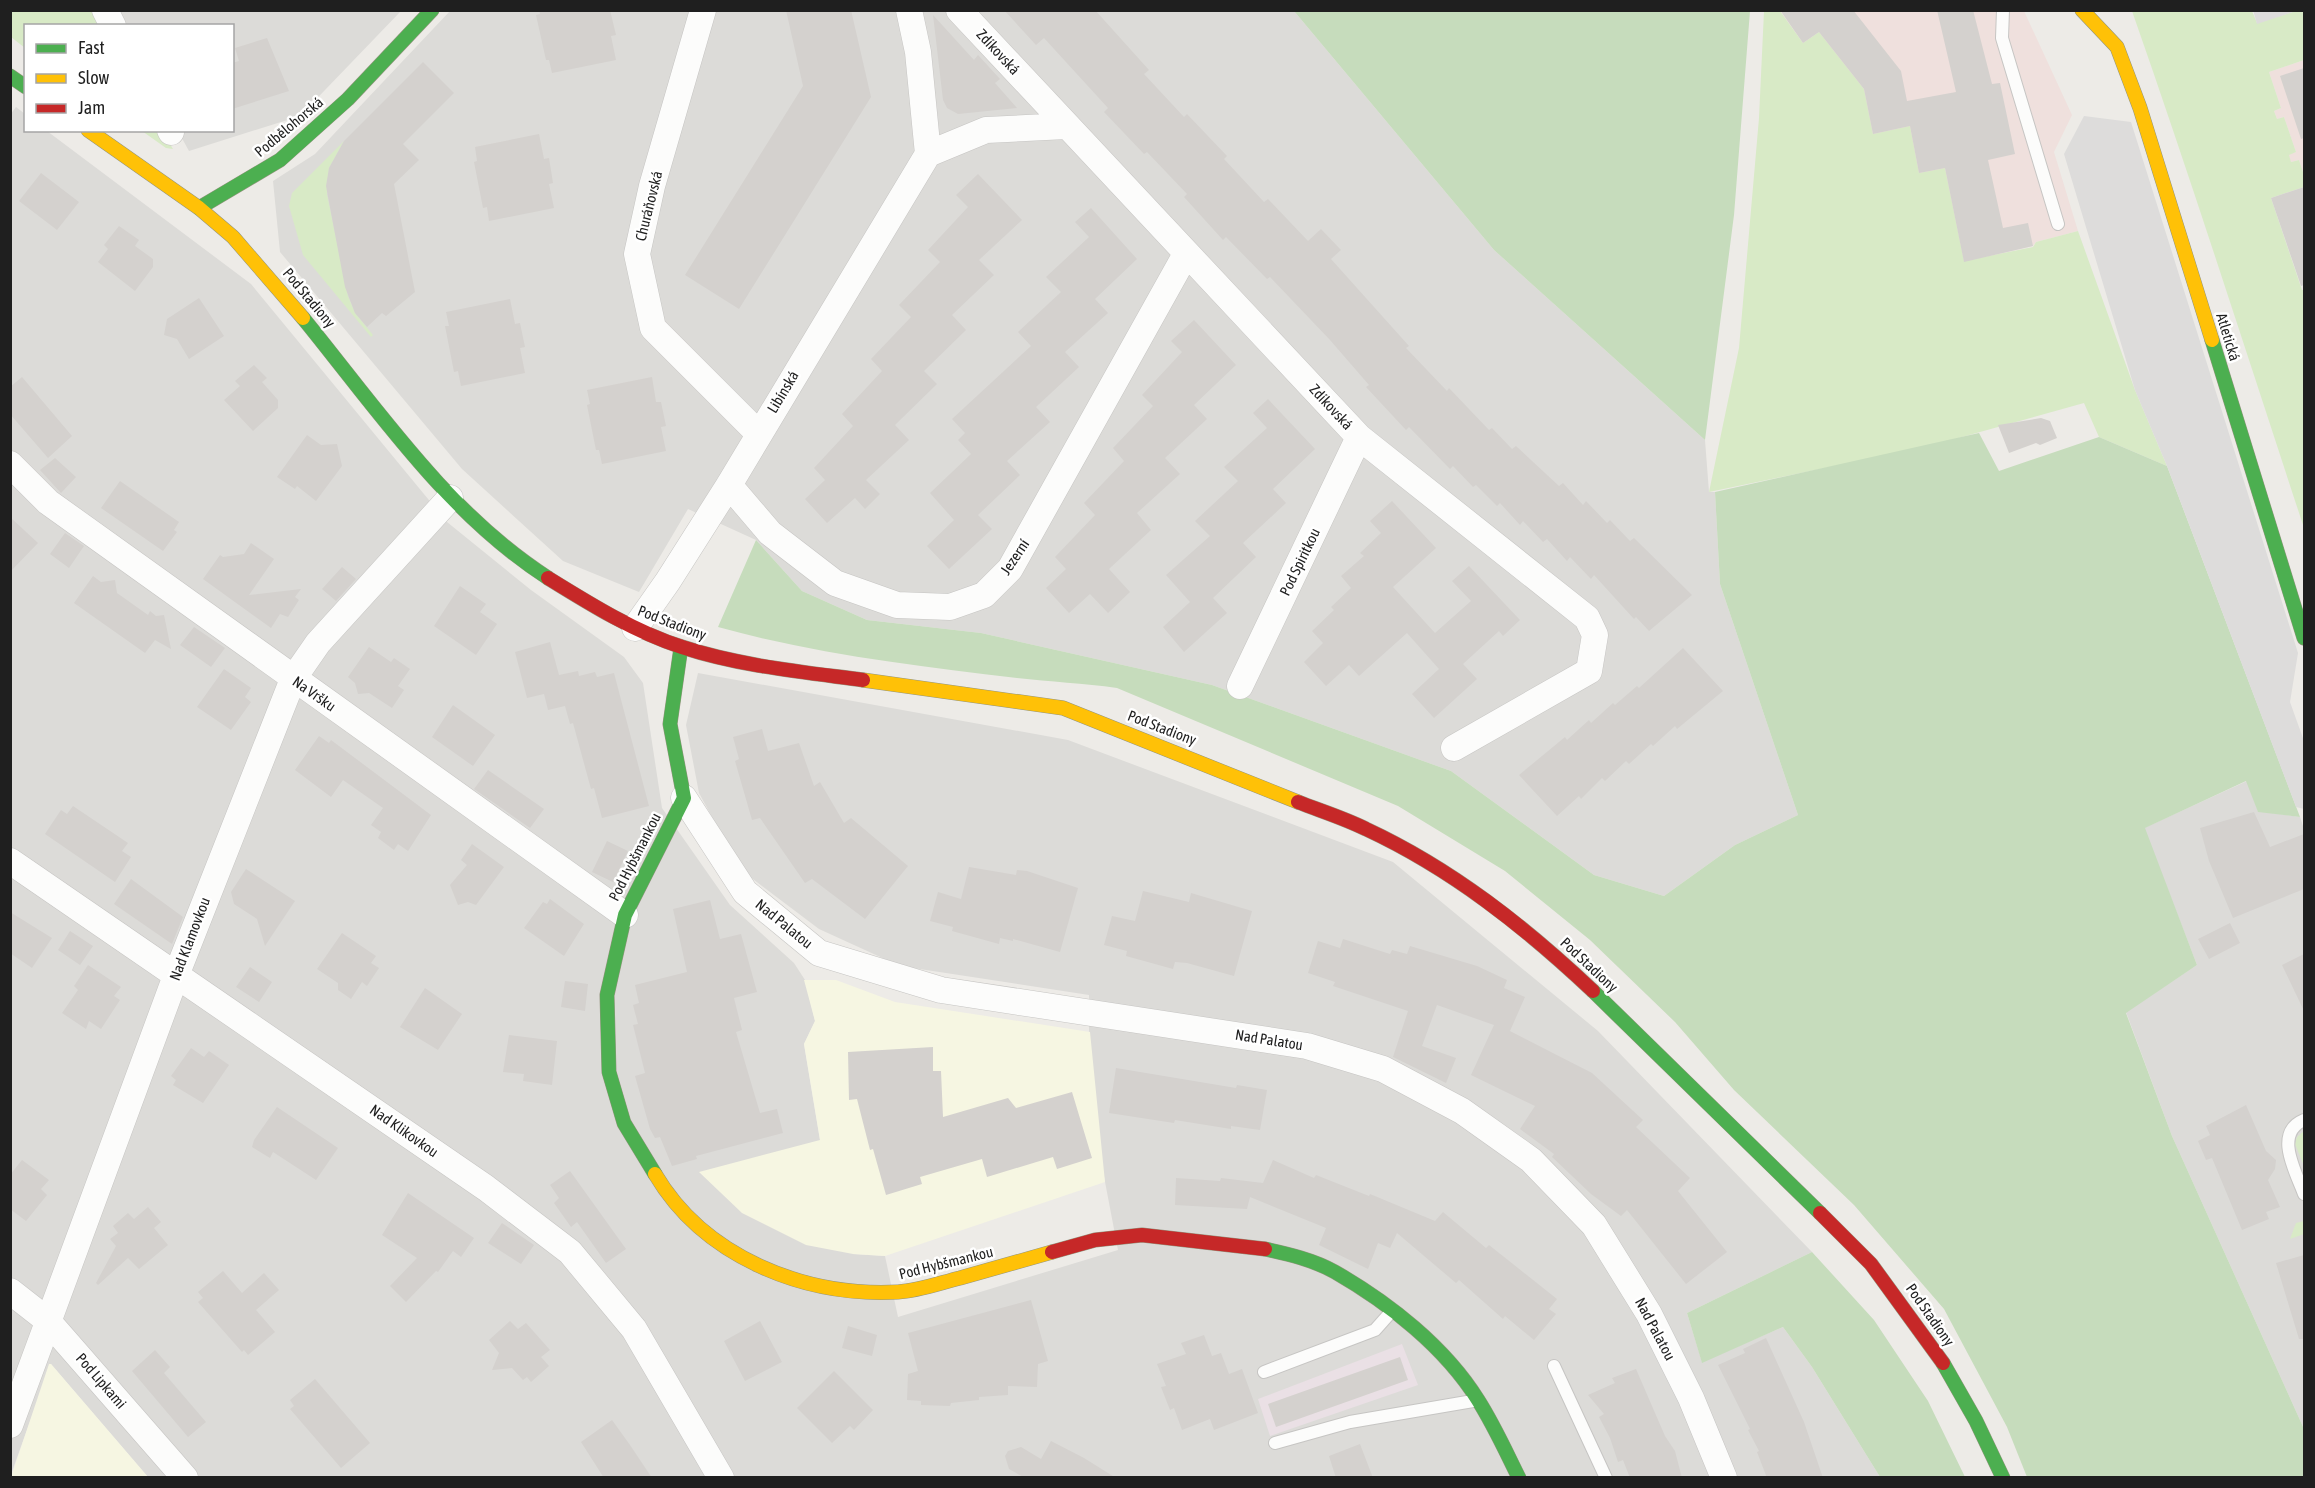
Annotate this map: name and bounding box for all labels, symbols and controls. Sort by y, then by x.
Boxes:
legend [24,24,234,132]
street label: Zdíkovská [973,26,1024,78]
text: Fast [78,37,105,58]
text: Slow [78,67,109,88]
street label: Podbělohorská [251,93,326,160]
text: Jam [78,97,105,118]
street label: Churáňovská [632,169,665,243]
street label: Pod Stadiony [280,265,339,331]
street label: Atletická [2213,311,2244,363]
street label: Libínská [763,368,802,416]
street label: Zdíkovská [1306,381,1357,433]
street label: Pod Spiritkou [1276,525,1323,598]
street label: Jezerní [997,535,1033,578]
street label: Pod Stadiony [635,602,709,643]
street label: Na Vršku [289,673,339,715]
street label: Pod Stadiony [1125,707,1199,748]
street label: Pod Hybšmankou [605,810,664,904]
street label: Nad Klamovkou [166,895,213,983]
street label: Nad Palatou [752,895,816,952]
street label: Pod Stadiony [1557,934,1621,995]
street label: Nad Palatou [1234,1026,1304,1053]
street label: Nad Klikovkou [367,1101,442,1160]
street label: Pod Hybšmankou [897,1243,995,1282]
street label: Pod Stadiony [1903,1280,1958,1349]
street label: Nad Palatou [1632,1295,1679,1363]
street label: Pod Lipkami [73,1350,130,1412]

